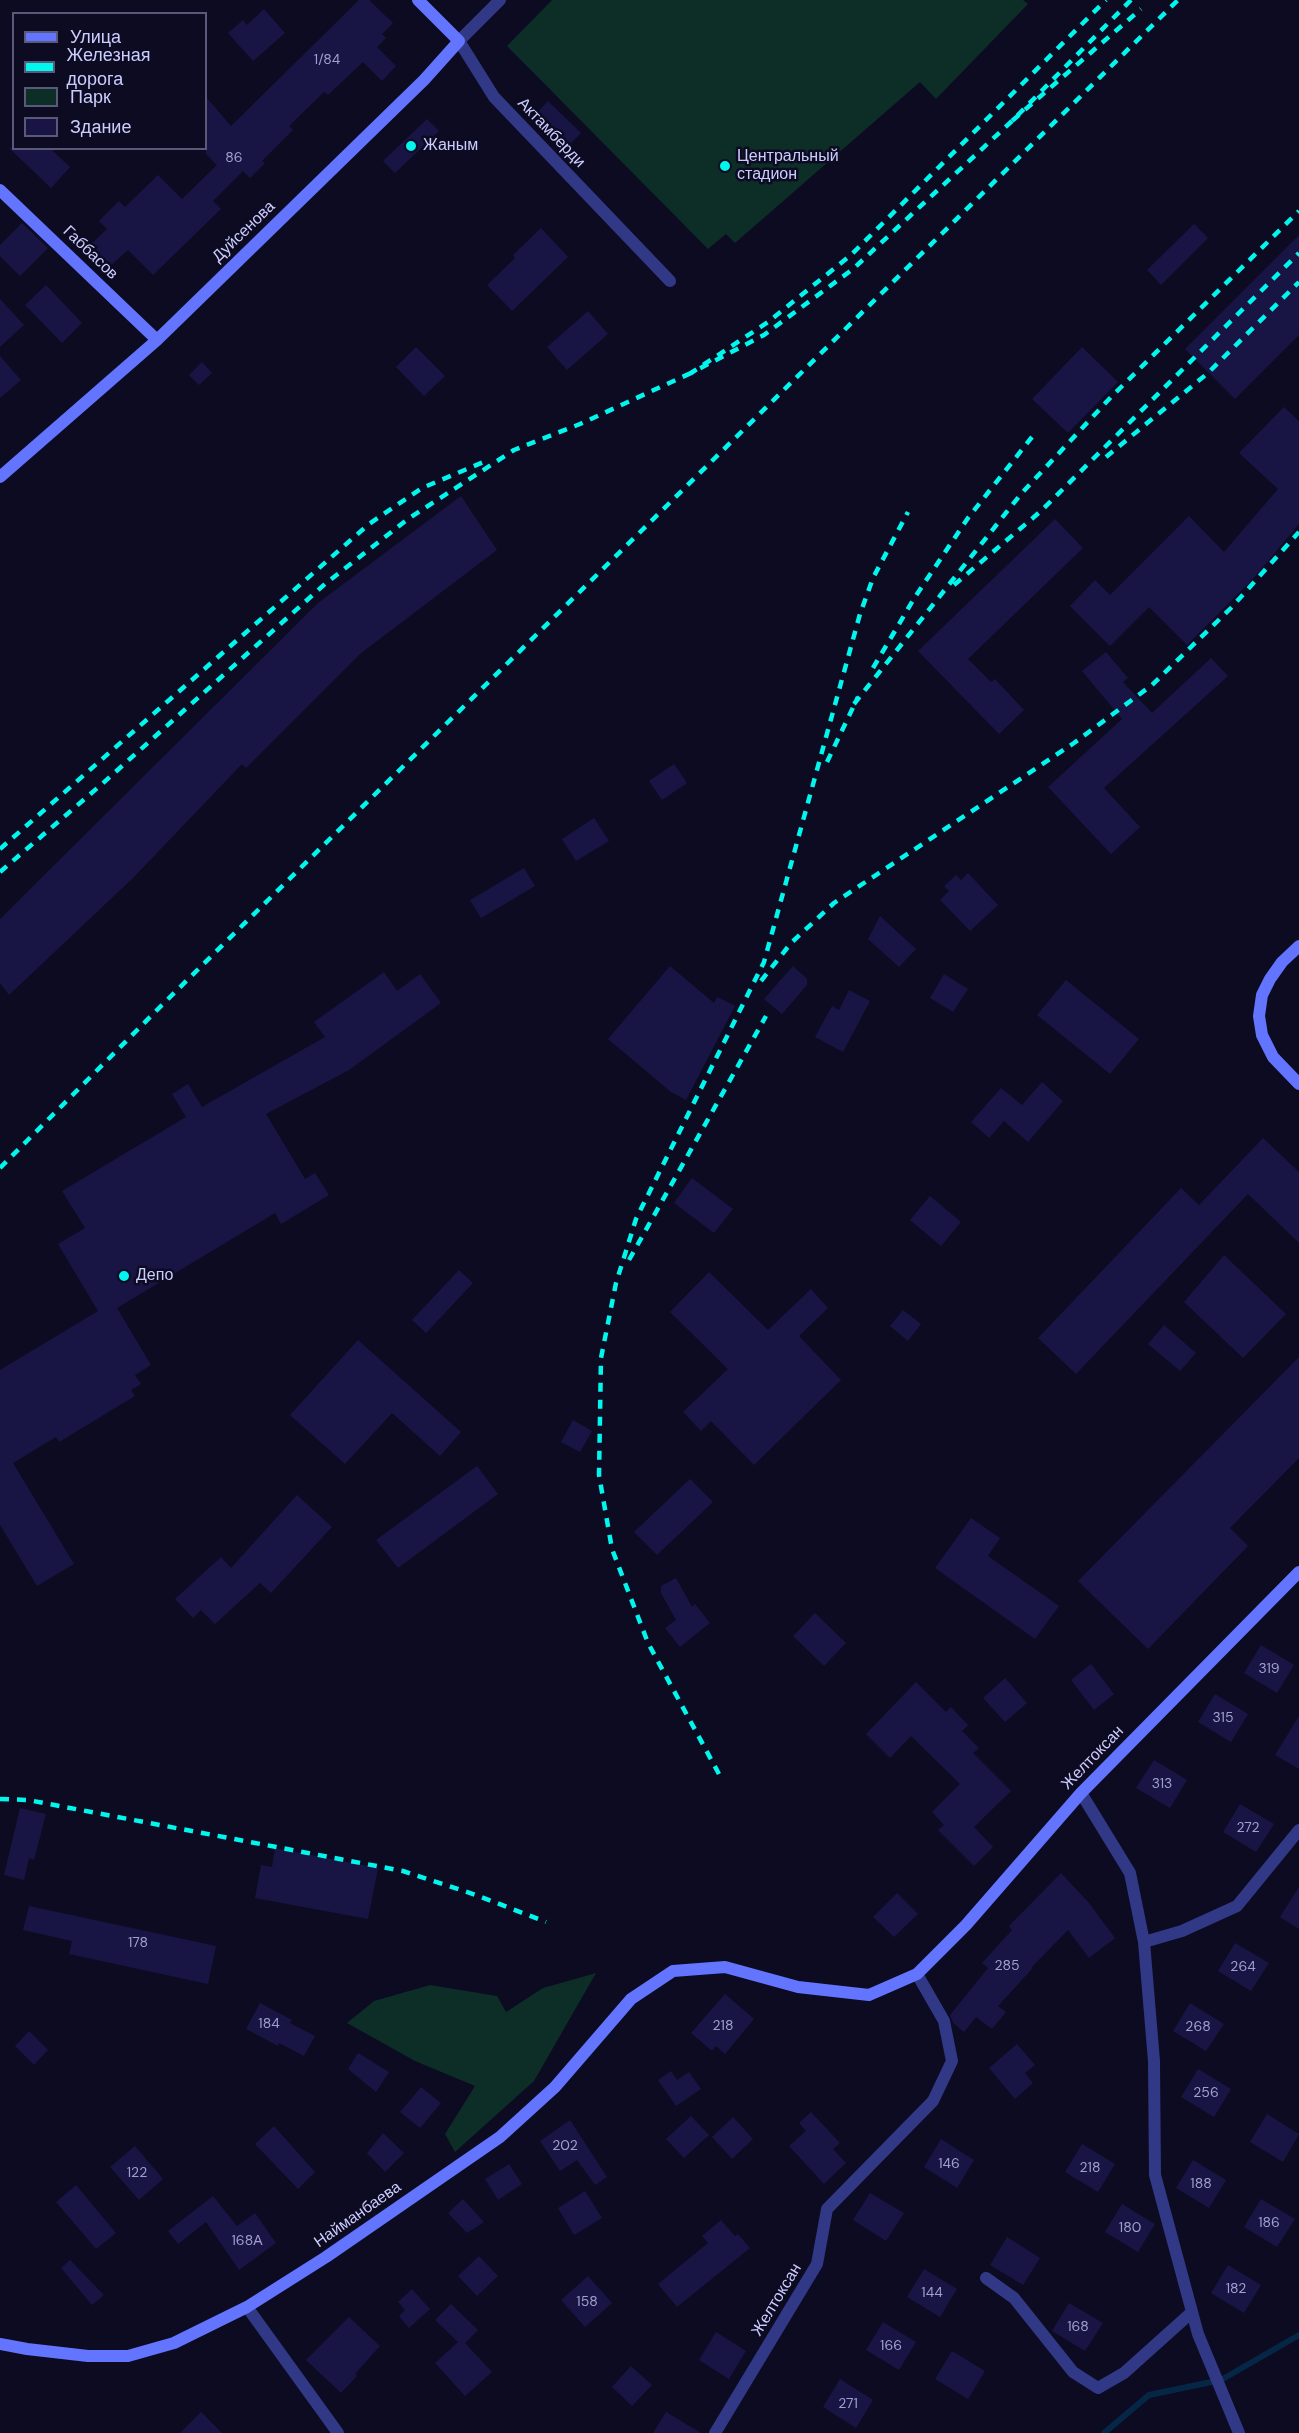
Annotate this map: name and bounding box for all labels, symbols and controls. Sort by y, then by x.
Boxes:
legend [12,12,207,150]
text: Улица [70,25,121,49]
text: Железная дорога [67,43,150,91]
house number: 1/84 [314,52,340,68]
text: Парк [70,85,111,109]
street label: Актамберди [513,94,589,172]
text: Здание [70,115,131,139]
place label: Жаным [423,136,478,156]
marker: Жаным [404,139,418,153]
place label: Центральный стадион [737,147,839,185]
house number: 86 [225,150,243,166]
marker: Центральный стадион [718,159,732,173]
street label: Дуйсенова [209,197,279,267]
street label: Габбасов [58,222,122,284]
place label: Депо [136,1266,173,1286]
marker: Депо [117,1269,131,1283]
house number: 319 [1258,1661,1280,1677]
house number: 315 [1213,1710,1233,1726]
street label: Желтоксан [1058,1722,1128,1794]
house number: 313 [1152,1776,1172,1792]
house number: 272 [1236,1820,1260,1836]
house number: 178 [128,1935,148,1951]
house number: 285 [995,1958,1019,1974]
house number: 264 [1230,1959,1256,1975]
house number: 184 [258,2016,280,2032]
house number: 218 [713,2018,733,2034]
house number: 268 [1185,2019,1211,2035]
house number: 256 [1193,2085,1219,2101]
house number: 202 [552,2138,578,2154]
house number: 146 [938,2156,960,2172]
house number: 218 [1080,2160,1100,2176]
house number: 122 [127,2165,147,2181]
house number: 188 [1190,2176,1212,2192]
street label: Найманбаева [311,2178,405,2252]
house number: 186 [1258,2215,1280,2231]
house number: 180 [1119,2220,1141,2236]
house number: 168А [231,2233,263,2249]
street label: Желтоксан [748,2260,806,2340]
house number: 182 [1226,2281,1246,2297]
house number: 144 [921,2285,943,2301]
house number: 158 [576,2294,598,2310]
house number: 168 [1067,2319,1089,2335]
house number: 166 [880,2338,902,2354]
house number: 271 [838,2396,858,2412]

